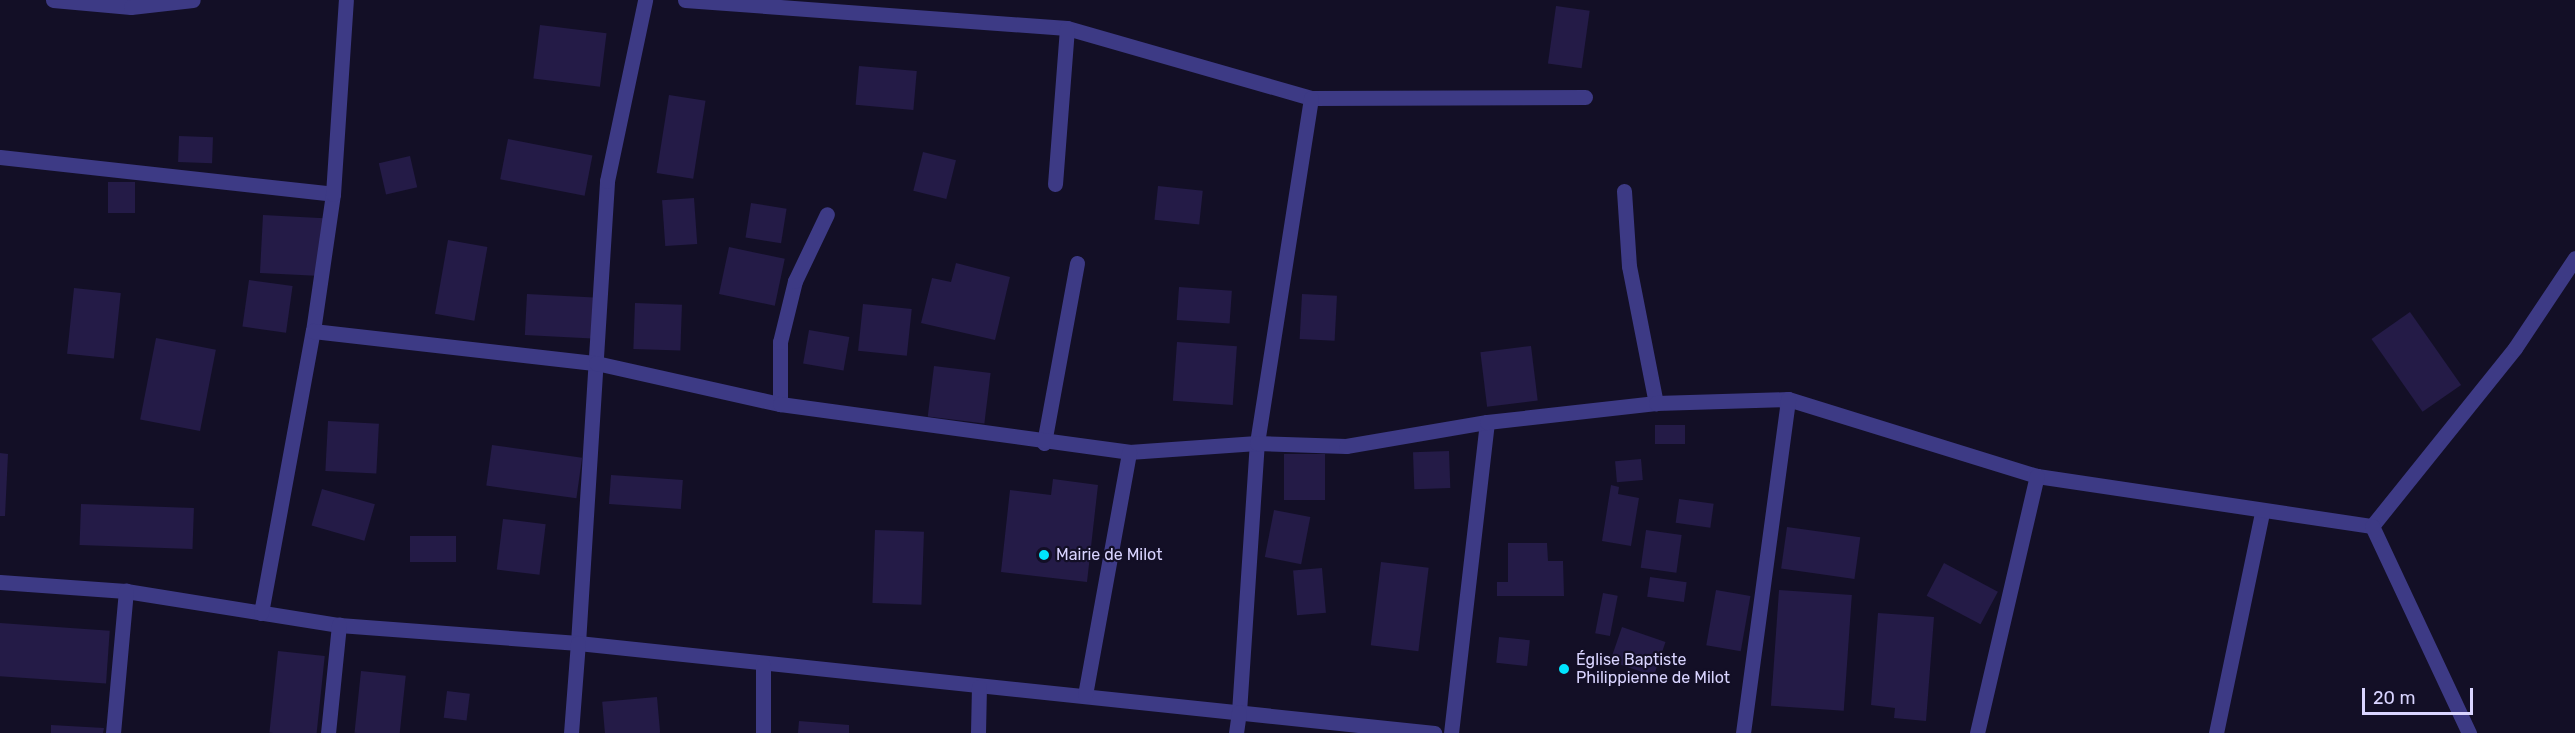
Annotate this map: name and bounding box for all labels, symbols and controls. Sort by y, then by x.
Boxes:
place label: Mairie de Milot [1056,545,1162,565]
marker: Mairie de Milot [1037,548,1051,562]
place label: Église Baptiste Philippienne de Milot [1576,650,1730,688]
marker: Église Baptiste Philippienne de Milot [1557,662,1571,676]
scale bar [2365,676,2476,714]
text: 20 m [2373,687,2415,709]

